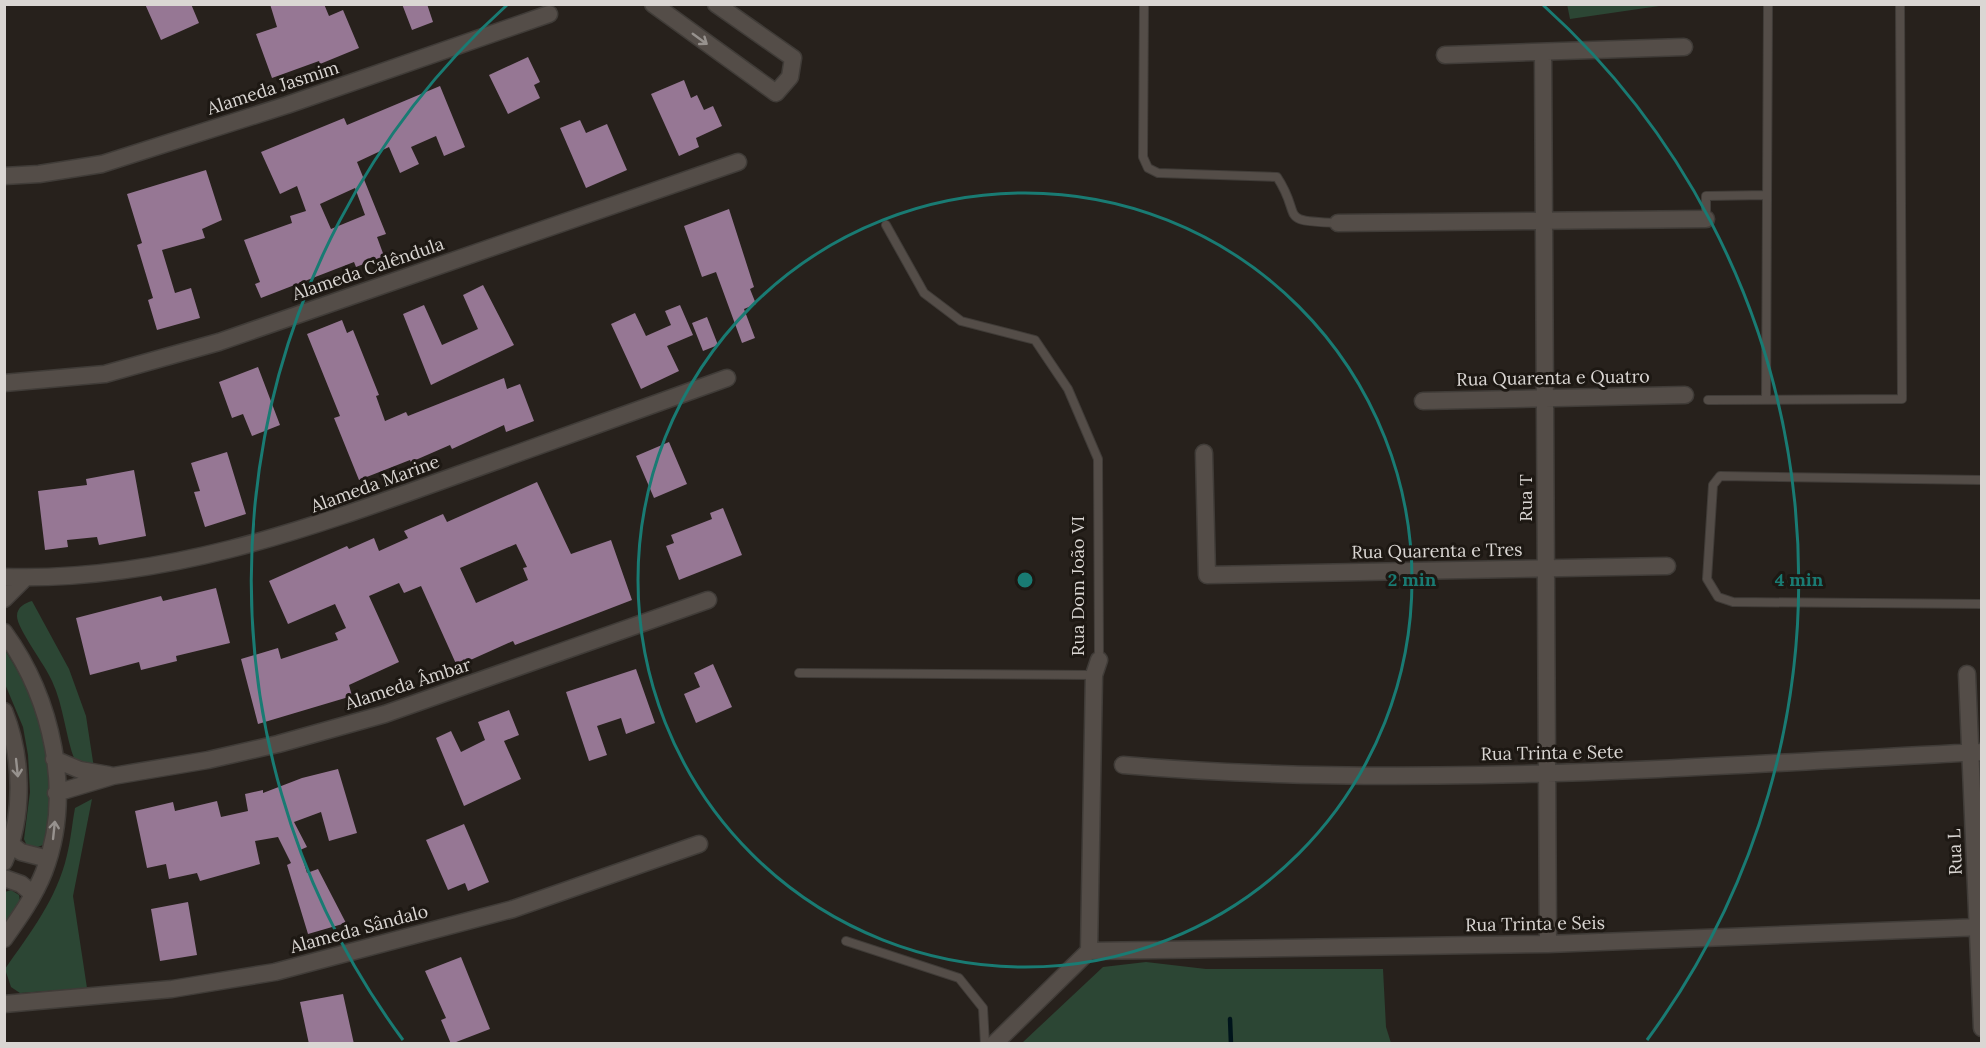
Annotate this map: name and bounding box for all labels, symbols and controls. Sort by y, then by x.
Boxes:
one-way arrow [692,33,708,45]
street label: Alameda Jasmim [203,55,342,120]
street label: Alameda Calêndula [288,232,447,306]
street label: Rua Quarenta e Quatro [1456,364,1650,391]
street label: Alameda Marine [306,449,443,518]
street label: Rua T [1514,474,1537,522]
street label: Rua Dom João VI [1066,516,1089,656]
street label: Rua Quarenta e Tres [1351,538,1523,563]
text: 2 min [1388,568,1437,591]
text: 4 min [1775,568,1824,591]
centre of rings [1015,570,1035,590]
street label: Alameda Âmbar [341,652,474,715]
street label: Rua Trinta e Sete [1480,740,1624,765]
one-way arrow [12,757,23,777]
one-way arrow [49,821,60,840]
street label: Rua L [1942,828,1967,876]
street label: Alameda Sândalo [286,899,430,958]
street label: Rua Trinta e Seis [1465,911,1605,936]

